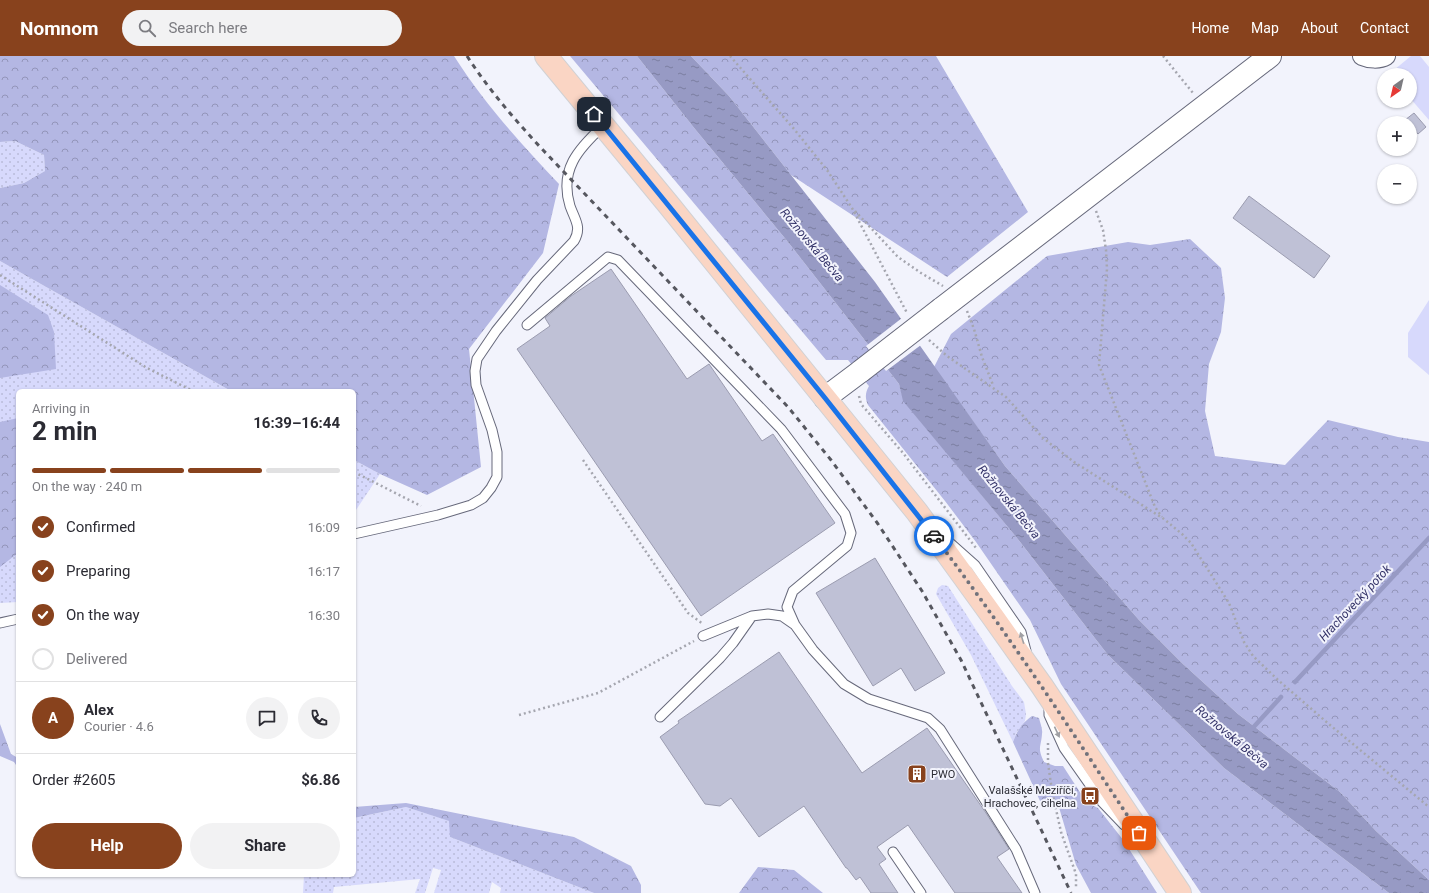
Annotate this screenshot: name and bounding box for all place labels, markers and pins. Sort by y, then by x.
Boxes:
pin [577,97,611,131]
building icon: PWO [906,763,928,785]
place label: PWO [931,768,955,781]
place label: Valašské Meziříčí, Hrachovec, cihelna [984,784,1076,810]
bus stop icon: Valašské Meziříčí, Hrachovec, cihelna [1079,785,1101,807]
pin [1122,816,1156,850]

